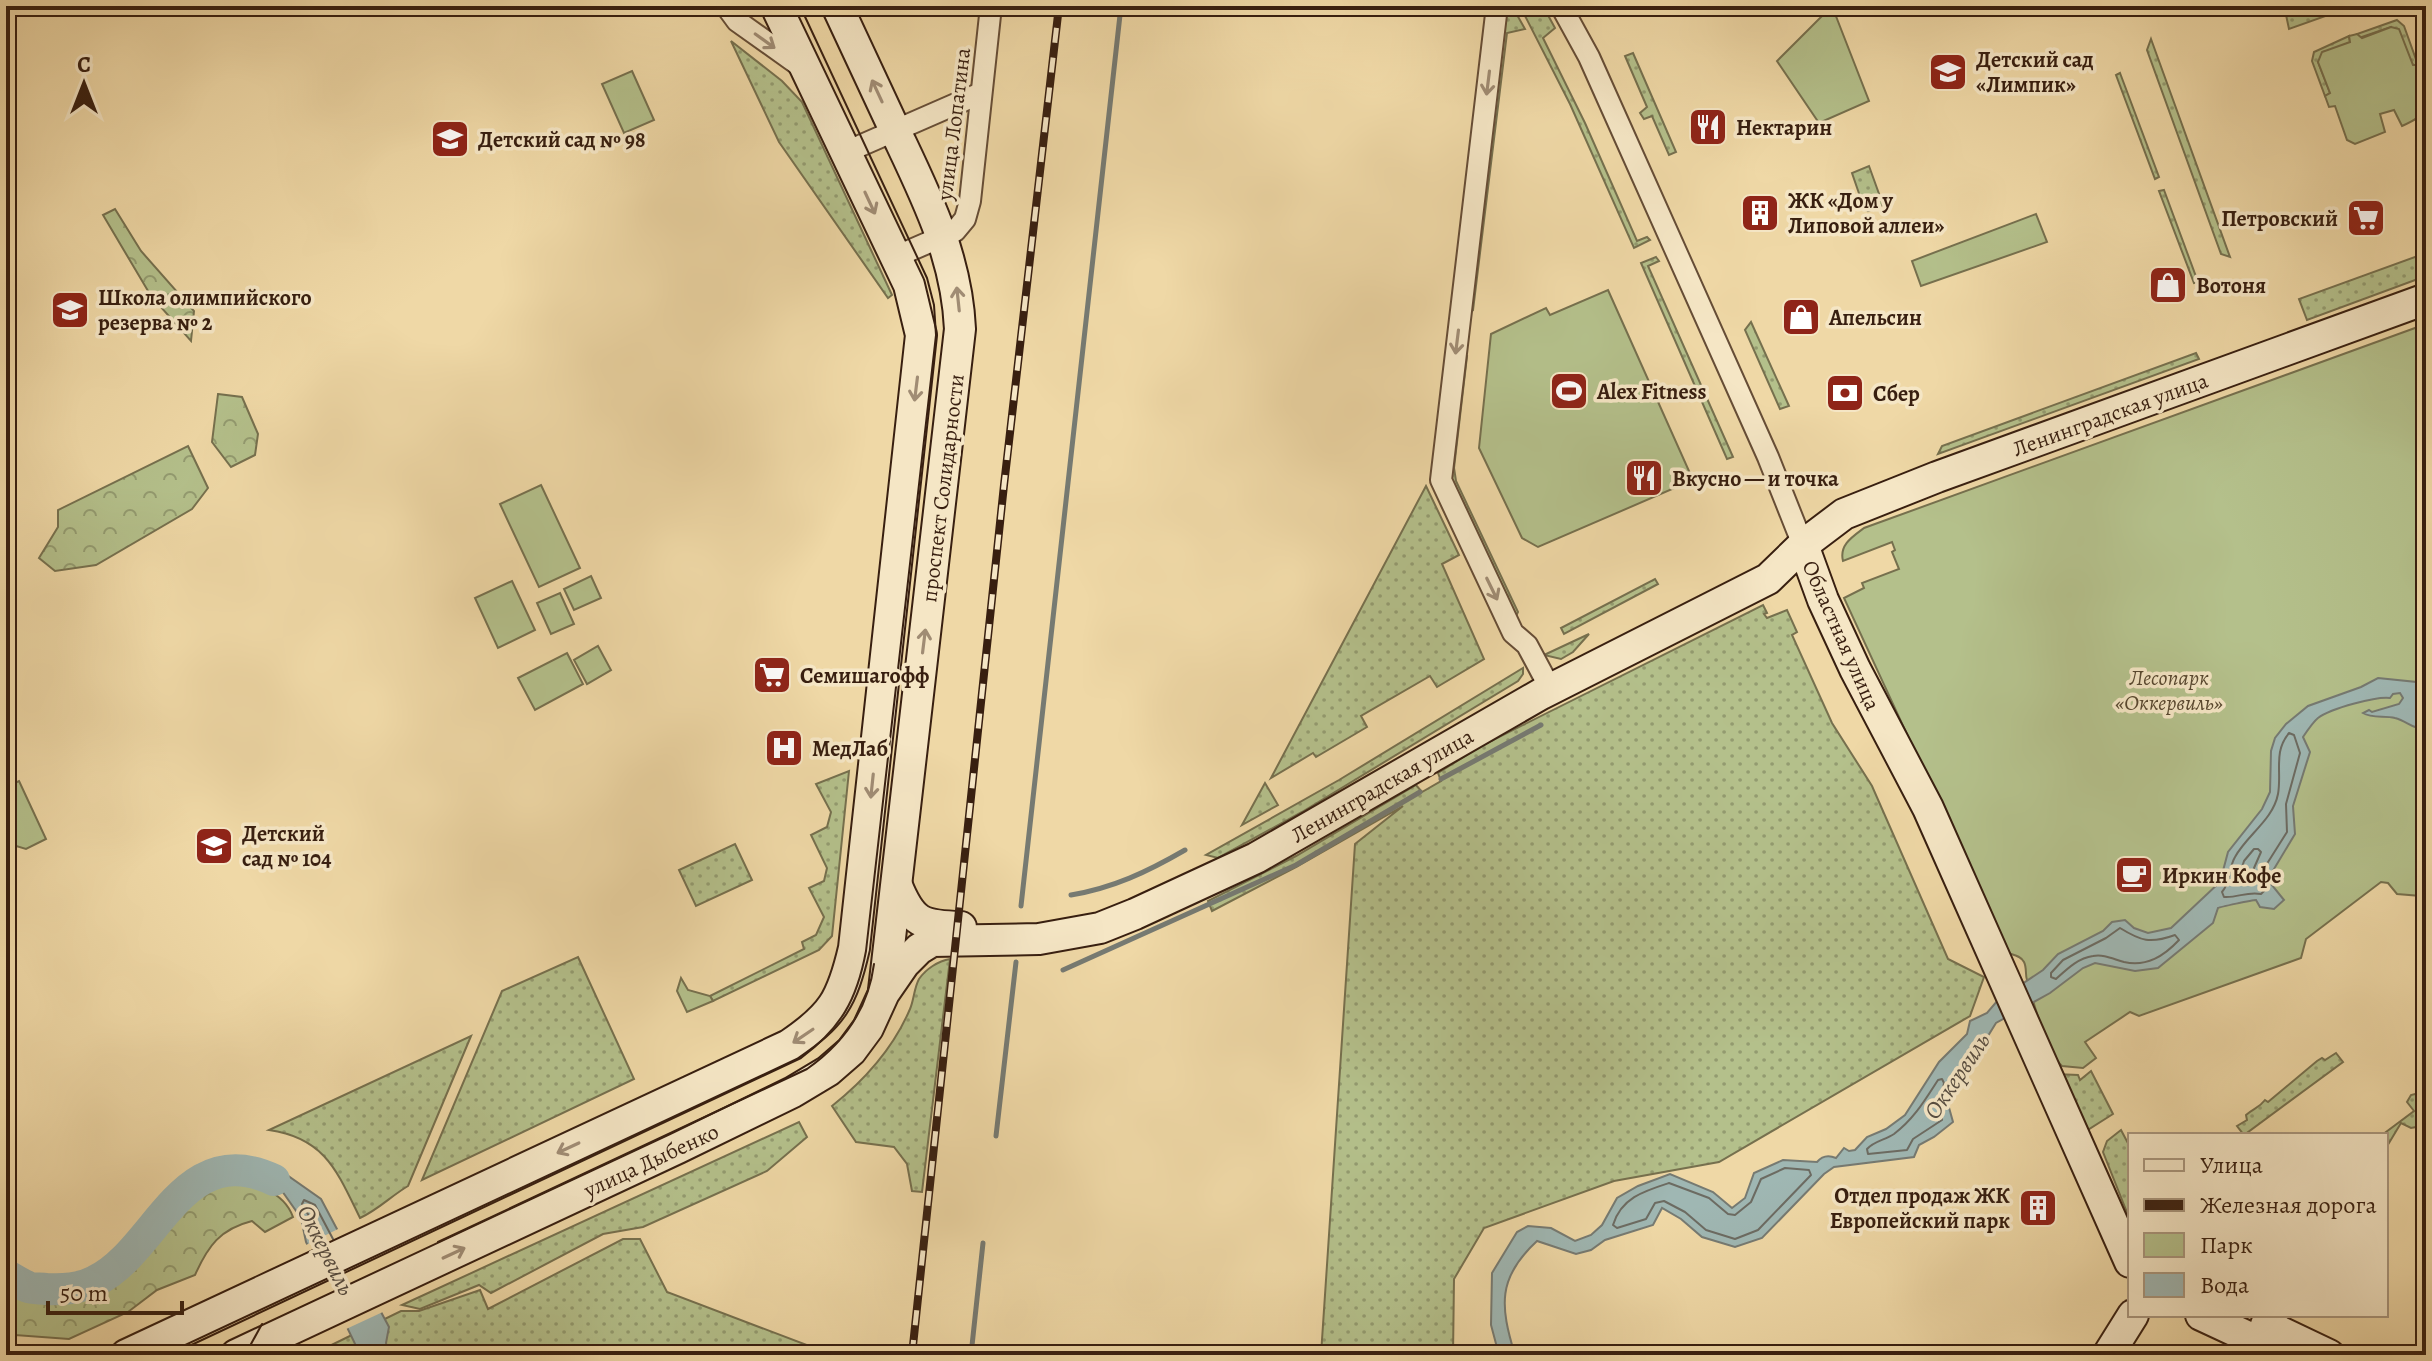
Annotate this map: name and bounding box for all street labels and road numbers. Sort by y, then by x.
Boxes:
street label: улица Лопатина [930,45,978,203]
street label: Ленинградская улица [2008,365,2213,464]
street label: проспект Солидарности [914,372,972,604]
street label: Областная улица [1795,556,1888,716]
street label: Ленинградская улица [1286,721,1480,850]
street label: улица Дыбенко [578,1117,724,1206]

